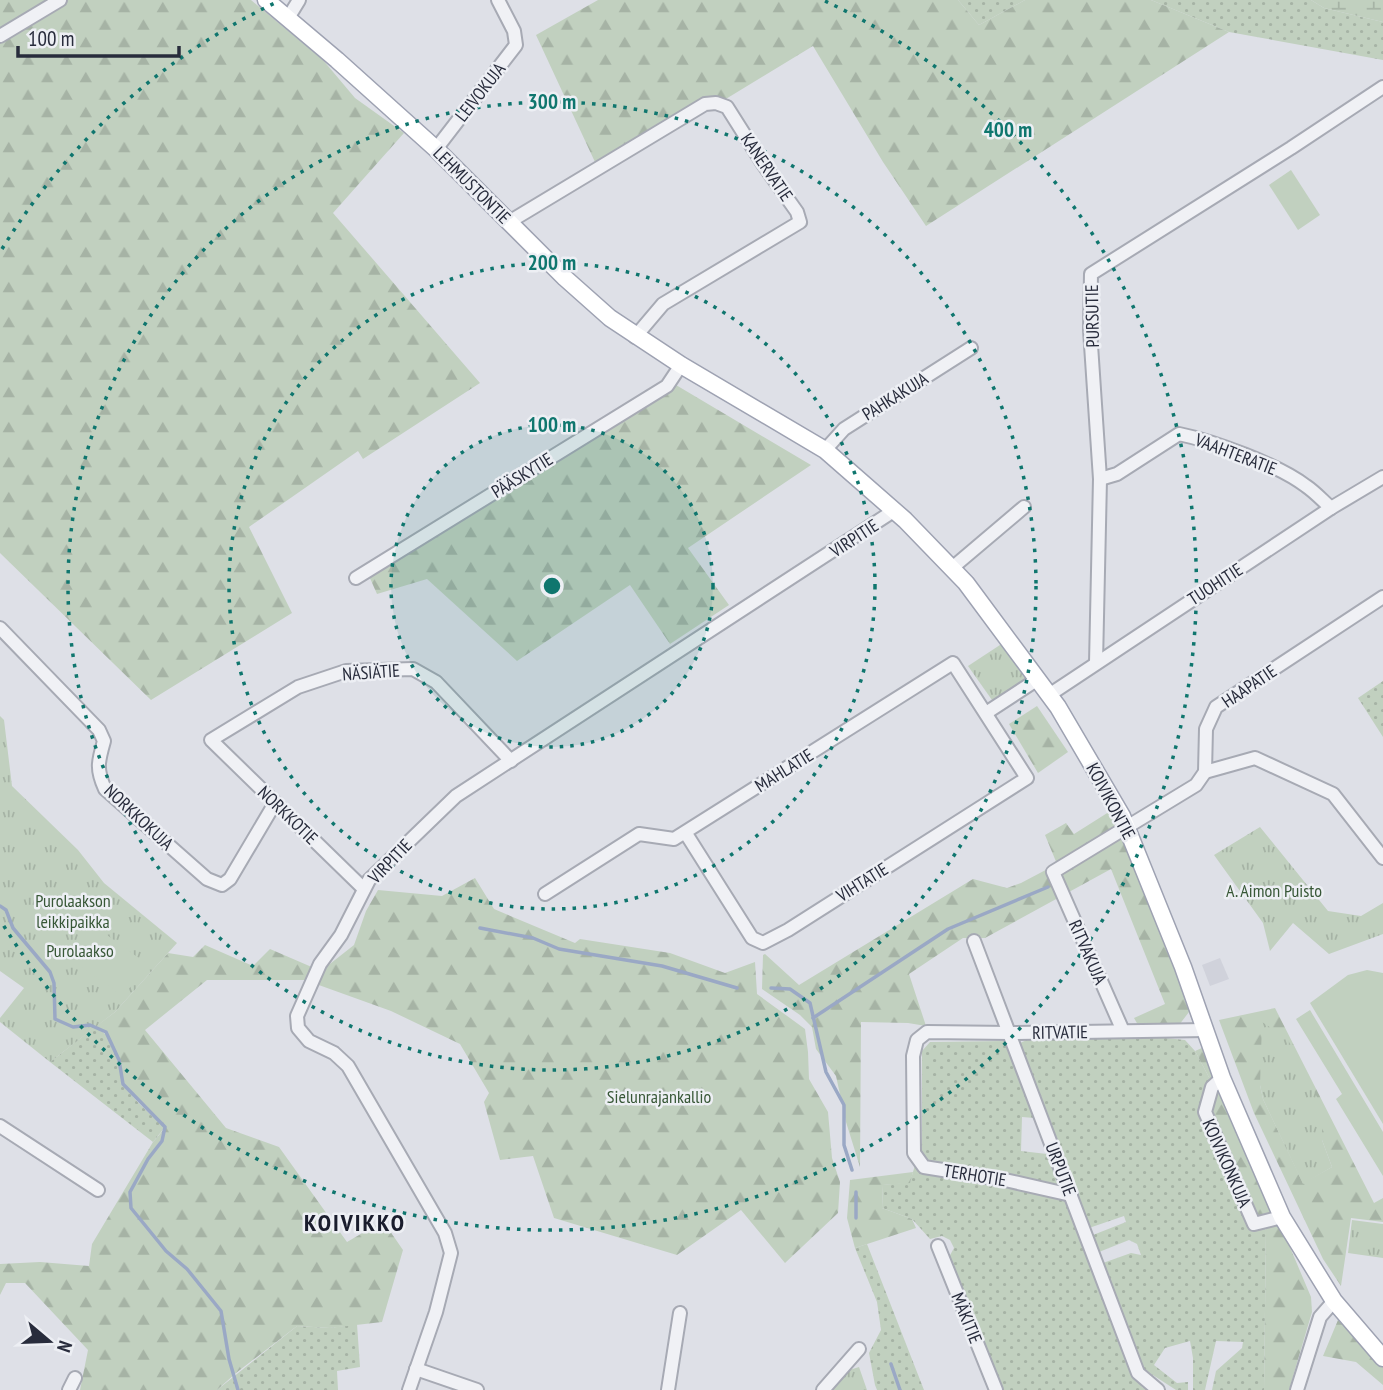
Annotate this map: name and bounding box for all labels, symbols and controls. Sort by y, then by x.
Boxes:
scale bar [18,14,178,58]
text: 100 m [28,25,74,52]
street label: LEIVOKUJA [450,58,510,126]
text: 300 m [528,88,576,115]
text: 400 m [984,116,1032,143]
street label: KANERVATIE [736,128,798,206]
street label: LEHMUSTONTIE [428,141,516,229]
text: 200 m [528,249,576,276]
street label: PURSUTIE [1080,284,1104,348]
street label: PAHKAKUJA [858,367,933,425]
text: 100 m [528,411,576,438]
street label: VAAHTERATIE [1191,428,1280,480]
street label: PÄÄSKYTIE [487,447,557,503]
street label: VIRPITIE [824,514,883,563]
street label: TUOHITIE [1183,558,1247,610]
centre of rings [540,574,564,598]
street label: NÄSIÄTIE [341,659,401,685]
street label: HAAPATIE [1217,659,1281,713]
street label: MAHLATIE [750,743,818,797]
street label: KOIVIKONTIE [1081,759,1141,843]
street label: NORKKOKUJA [99,779,179,855]
street label: NORKKOTIE [253,781,323,849]
street label: VIRPITIE [362,834,417,889]
street label: VIHTATIE [831,857,892,907]
park label: A. Aimon Puisto [1226,879,1322,902]
park label: Purolaakson leikkipaikka [35,889,111,933]
street label: RITVAKUJA [1064,916,1113,988]
park label: Purolaakso [46,939,114,962]
street label: RITVATIE [1032,1020,1088,1044]
park label: Sielunrajankallio [607,1085,711,1108]
street label: KOIVIKONKUJA [1197,1115,1257,1211]
street label: URPUTIE [1040,1139,1082,1199]
street label: TERHOTIE [942,1159,1008,1191]
district label: KOIVIKKO [304,1207,406,1238]
street label: MÄKITIE [946,1289,988,1347]
north arrow [14,1306,84,1376]
text: N [52,1338,78,1355]

